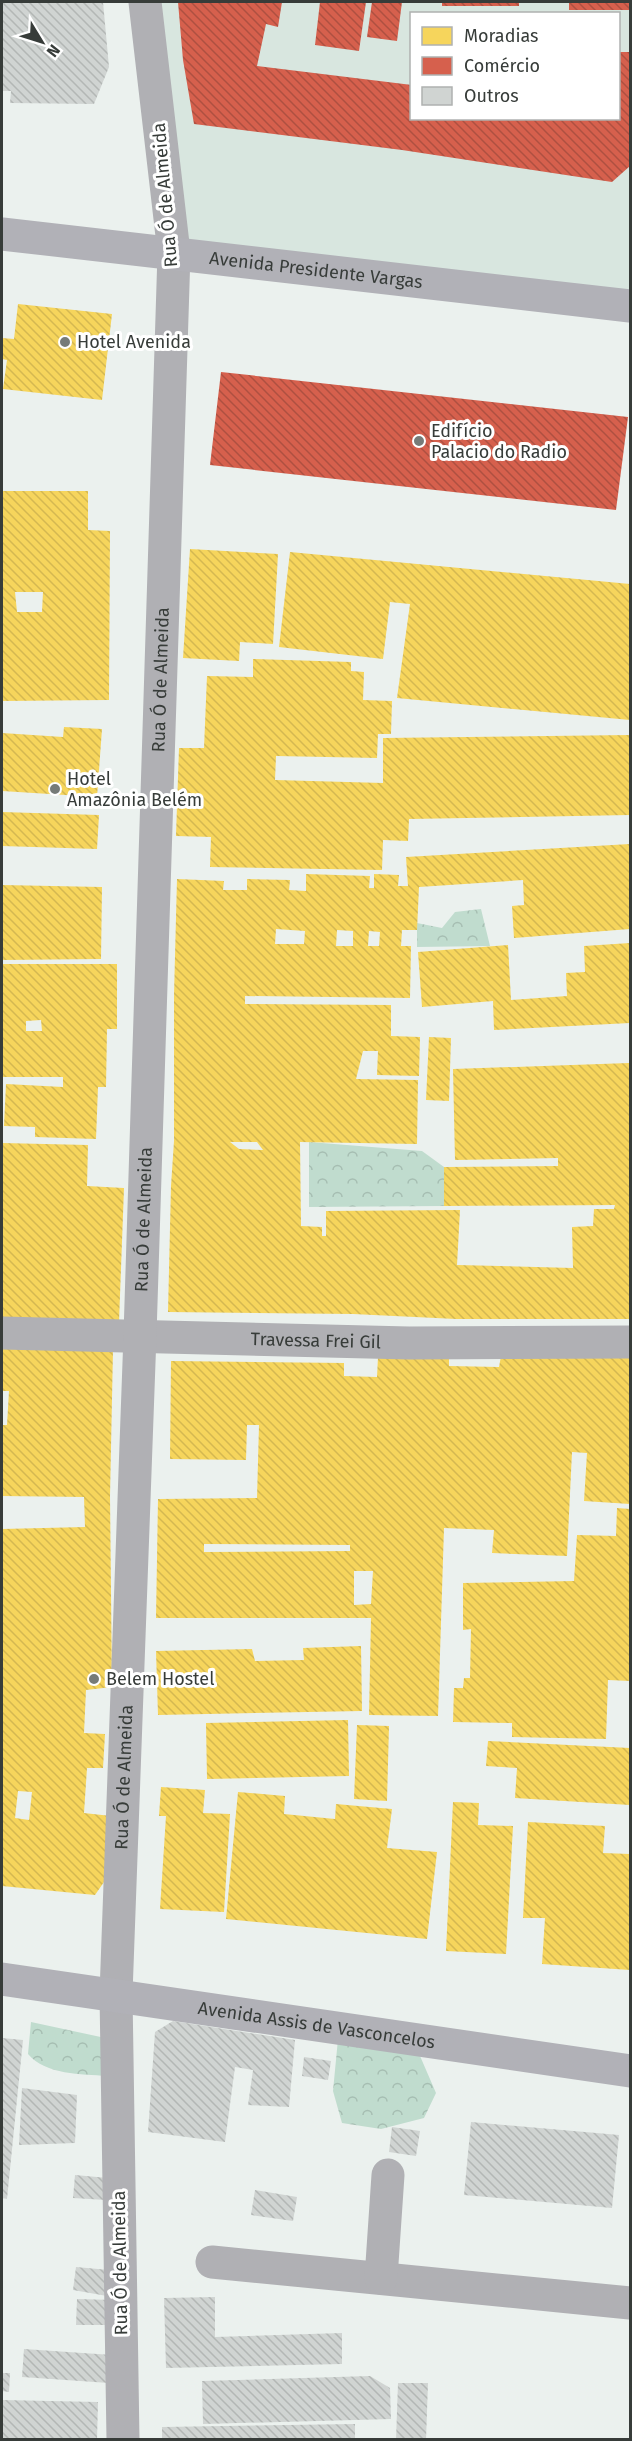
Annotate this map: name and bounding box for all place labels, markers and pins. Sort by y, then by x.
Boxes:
place label: Hotel Avenida [77,331,191,353]
marker: Hotel Avenida [58,335,72,349]
place label: Edifício Palacio do Radio [431,420,567,463]
marker: Edifício Palacio do Radio [412,434,426,448]
place label: Hotel Amazônia Belém [67,768,202,811]
marker: Hotel Amazônia Belém [48,782,62,796]
place label: Belem Hostel [106,1668,214,1690]
marker: Belem Hostel [87,1672,101,1686]

